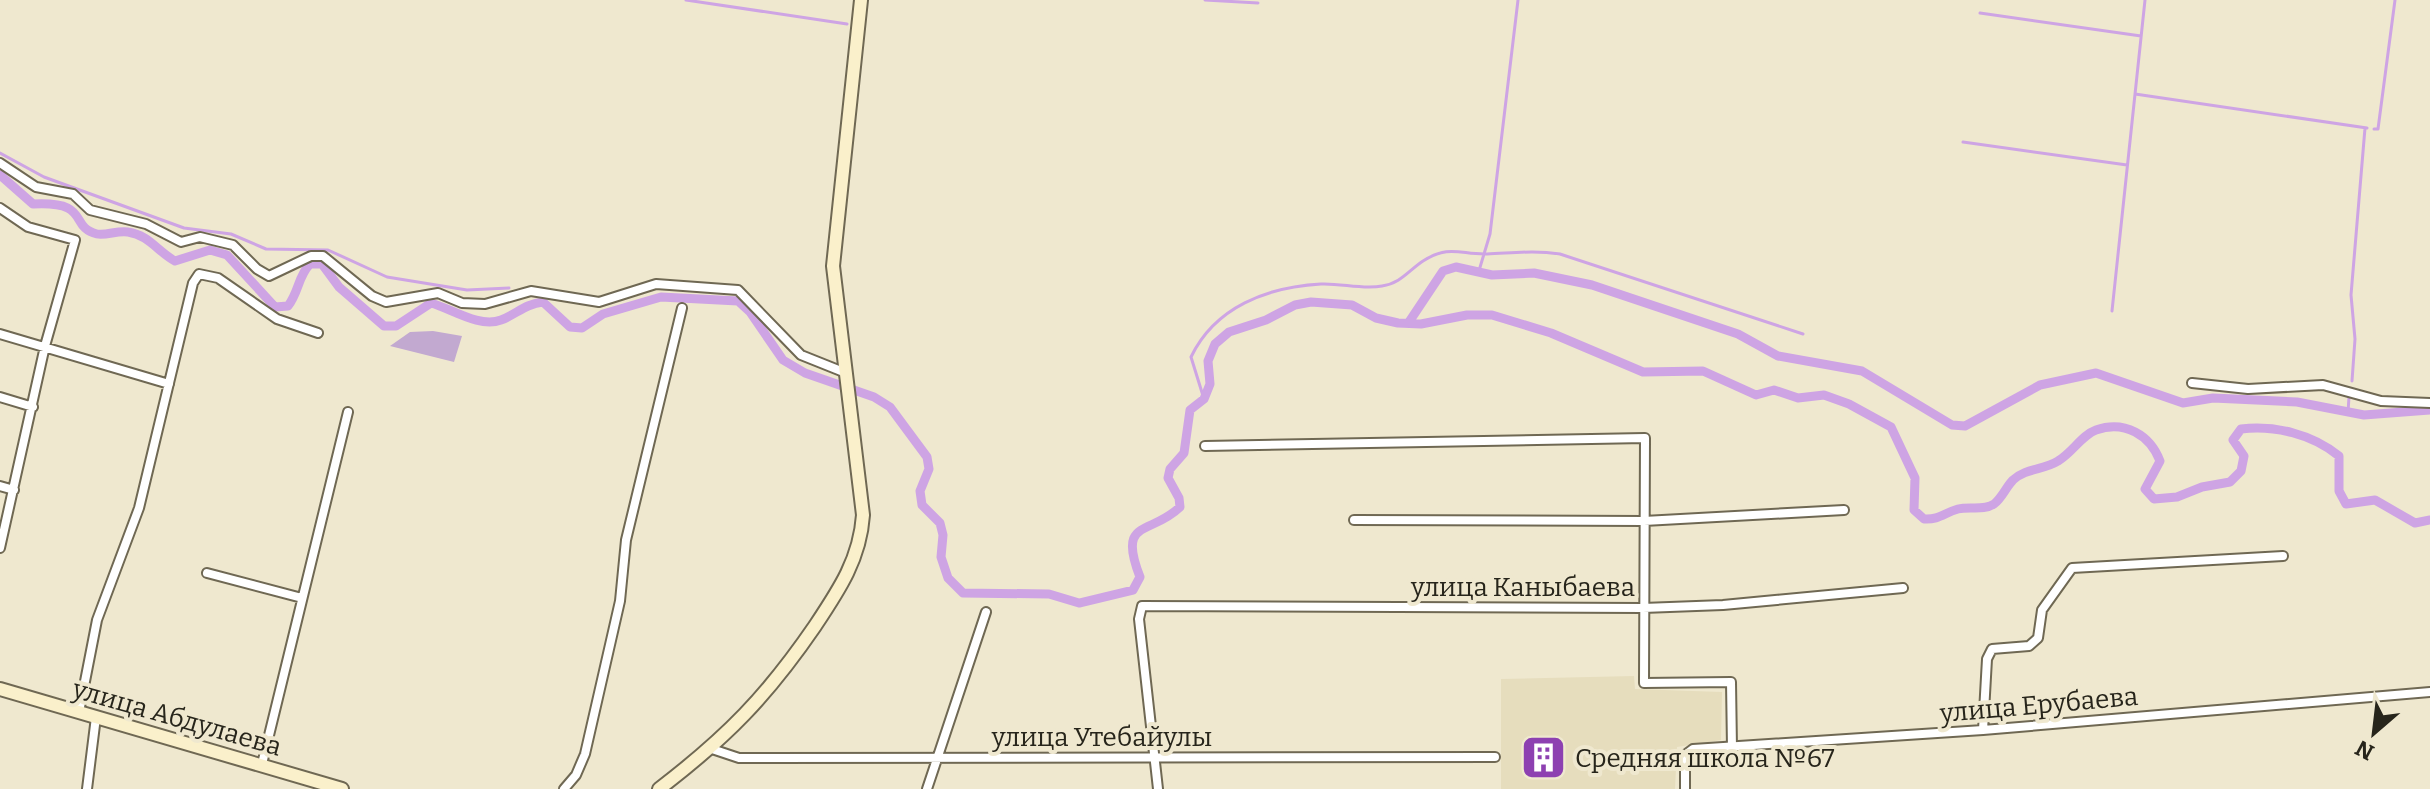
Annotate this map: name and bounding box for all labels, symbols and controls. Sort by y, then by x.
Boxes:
street label: улица Каныбаева [1410,572,1635,603]
street label: улица Абдулаева [68,673,285,763]
street label: улица Ерубаева [1938,681,2139,729]
north arrow [2334,693,2414,773]
street label: улица Утебайулы [991,722,1212,753]
building icon: Средняя школа №67 [1520,734,1568,782]
text: N [2351,734,2379,766]
place label: Средняя школа №67 [1575,743,1835,774]

